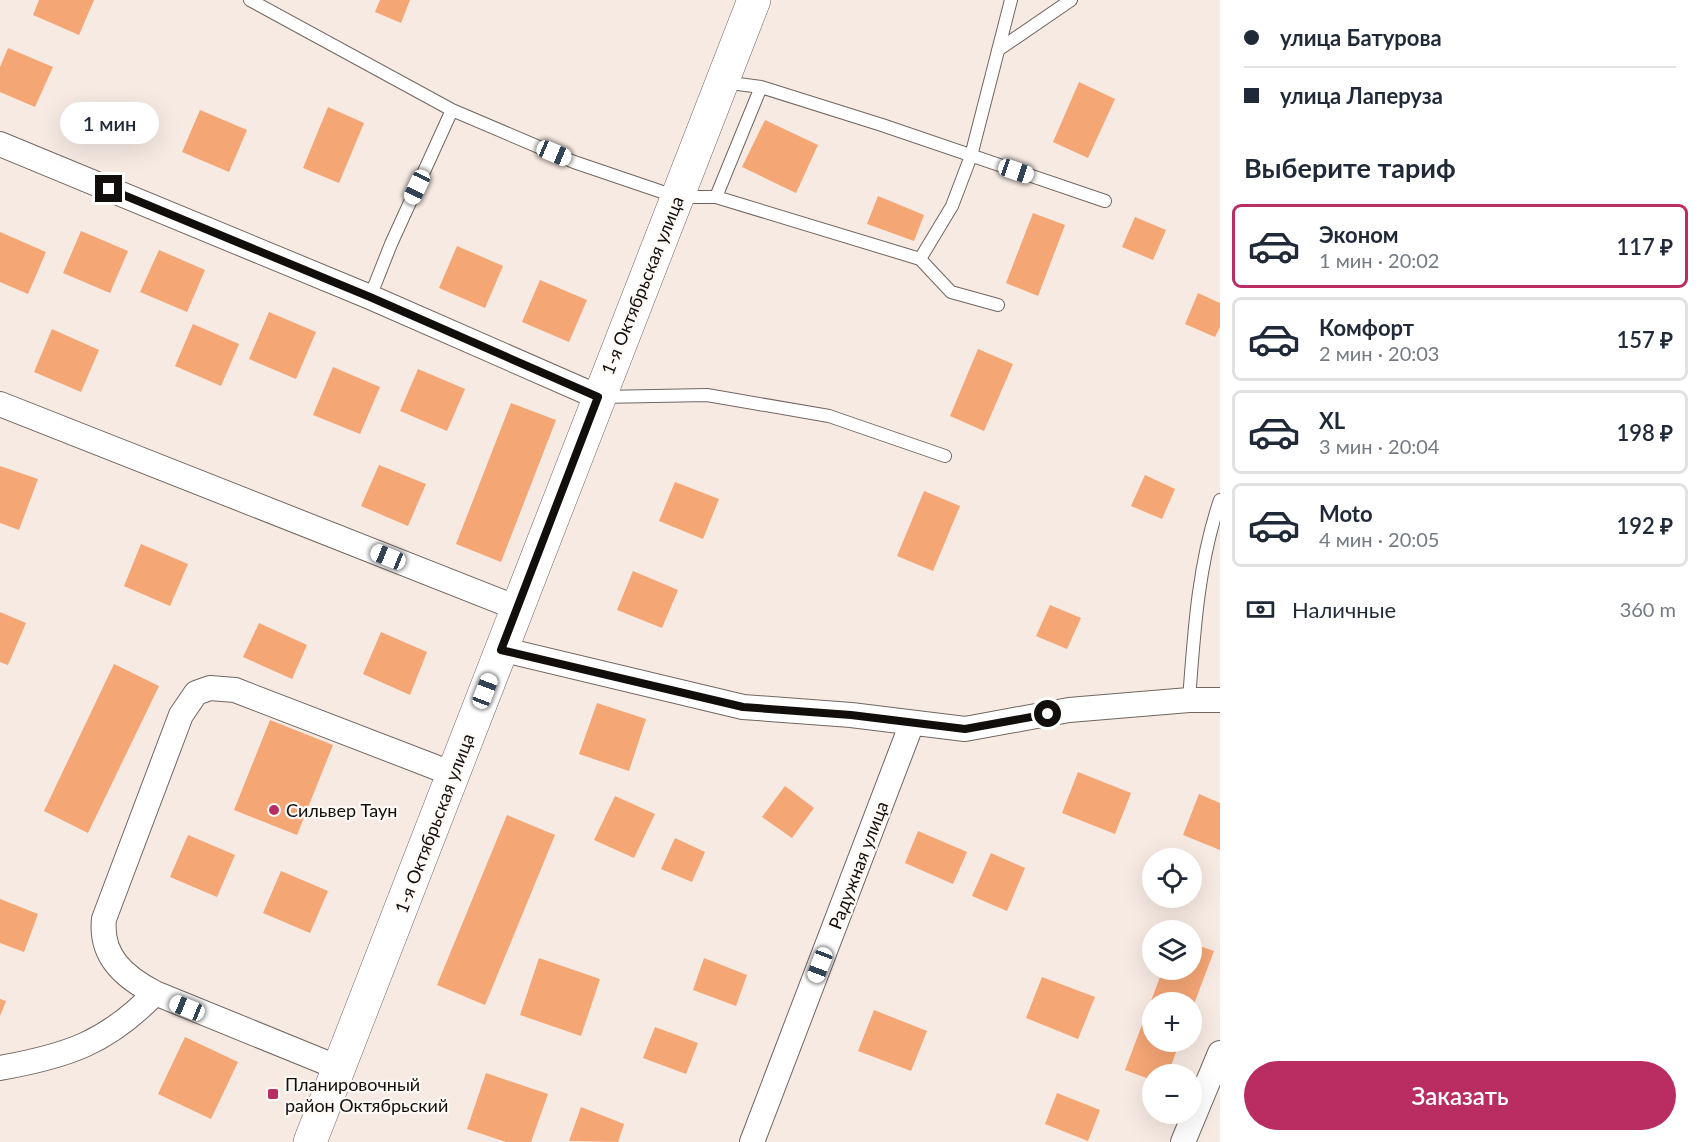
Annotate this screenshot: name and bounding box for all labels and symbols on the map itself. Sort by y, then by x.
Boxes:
callout: 1 мин [60,102,158,144]
car [534,138,574,168]
car [996,157,1036,185]
car [401,167,433,207]
route end [95,175,122,202]
street label: 1-я Октябрьская улица [596,193,688,377]
car [368,542,408,572]
car [470,671,500,711]
route start [1034,700,1061,727]
street label: 1-я Октябрьская улица [390,730,478,916]
street label: Радужная улица [823,798,893,932]
place label: Сильвер Таун [286,799,397,821]
marker: Сильвер Таун [267,803,281,817]
car [805,945,835,985]
car [167,993,207,1023]
place label: Планировочный район Октябрьский [285,1073,448,1116]
marker: Планировочный район Октябрьский [266,1087,280,1101]

